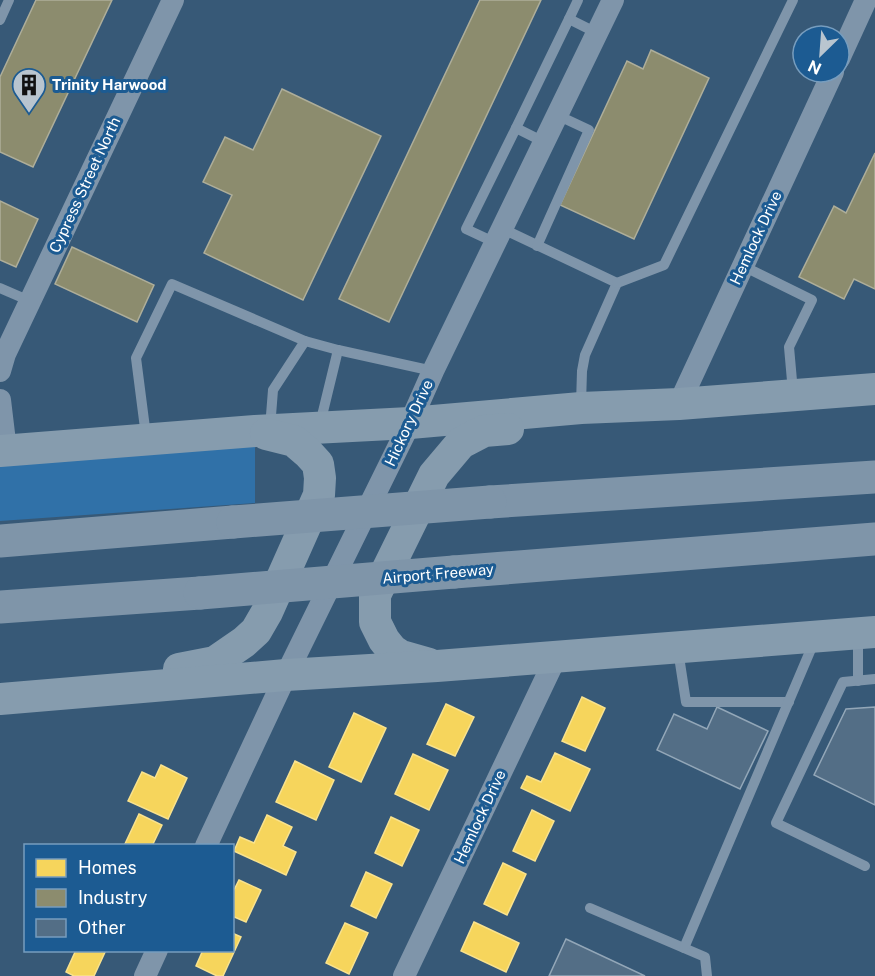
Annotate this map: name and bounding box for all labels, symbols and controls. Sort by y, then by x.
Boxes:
north arrow [791,24,851,84]
text: N [805,56,825,78]
building icon: Trinity Harwood [11,67,47,114]
place label: Trinity Harwood [52,76,166,93]
street label: Cypress Street North [46,114,123,255]
street label: Hemlock Drive [726,188,785,287]
street label: Hickory Drive [381,377,436,469]
street label: Airport Freeway [381,560,494,587]
street label: Hemlock Drive [450,767,509,866]
legend [24,844,234,952]
text: Homes [78,857,137,878]
text: Industry [78,887,148,908]
text: Other [78,917,126,938]

